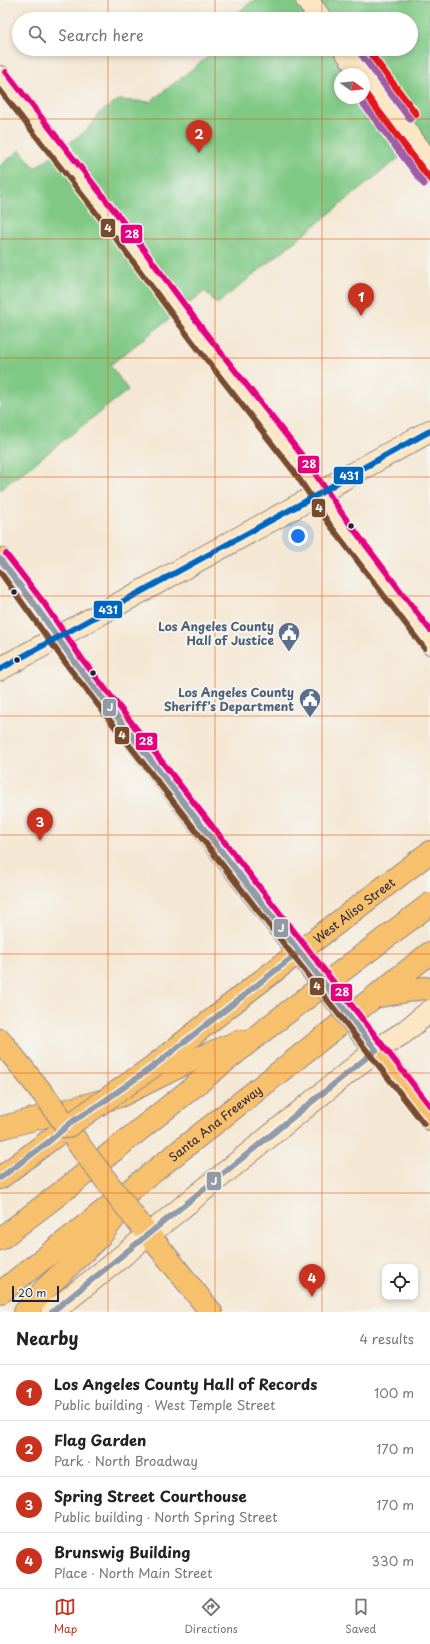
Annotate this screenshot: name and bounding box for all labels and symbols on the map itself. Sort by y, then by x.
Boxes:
north arrow [334,68,370,104]
pin: 2 [186,120,212,153]
line badge: 4 [100,218,116,238]
text: 4 [104,219,112,236]
line badge: 28 [120,224,143,244]
text: 28 [125,225,139,242]
pin: 1 [348,283,374,316]
line badge: 28 [297,455,320,474]
text: 28 [302,455,316,472]
line badge: 431 [333,466,364,485]
text: 431 [339,467,359,484]
line badge: 4 [311,498,326,518]
text: 4 [315,499,323,516]
unlabelled marker [346,521,356,531]
your location [288,526,308,546]
unlabelled marker [9,587,19,597]
line badge: 431 [93,600,123,619]
text: 431 [98,601,118,618]
place label: Los Angeles County Hall of Justice [158,617,274,649]
public building icon: Los Angeles County Hall of Justice [276,620,302,653]
unlabelled marker [12,655,22,665]
unlabelled marker [88,668,98,678]
place label: Los Angeles County Sheriff's Department [164,683,294,715]
public building icon: Los Angeles County Sheriff's Department [297,686,323,719]
line badge: J [102,698,117,717]
text: J [107,698,114,715]
line badge: 4 [114,726,130,745]
text: 4 [118,726,126,743]
line badge: 28 [135,732,158,751]
text: 28 [139,732,153,749]
pin: 3 [27,808,53,841]
street label: West Aliso Street [309,873,399,947]
line badge: J [273,918,289,938]
text: J [278,919,285,936]
line badge: 4 [309,977,325,996]
text: 4 [313,977,321,994]
line badge: 28 [330,983,353,1002]
text: 28 [335,983,349,1000]
street label: Santa Ana Freeway [165,1081,265,1166]
line badge: J [206,1171,222,1191]
text: J [211,1172,218,1189]
pin: 4 [299,1264,325,1297]
scale bar [12,1284,59,1303]

